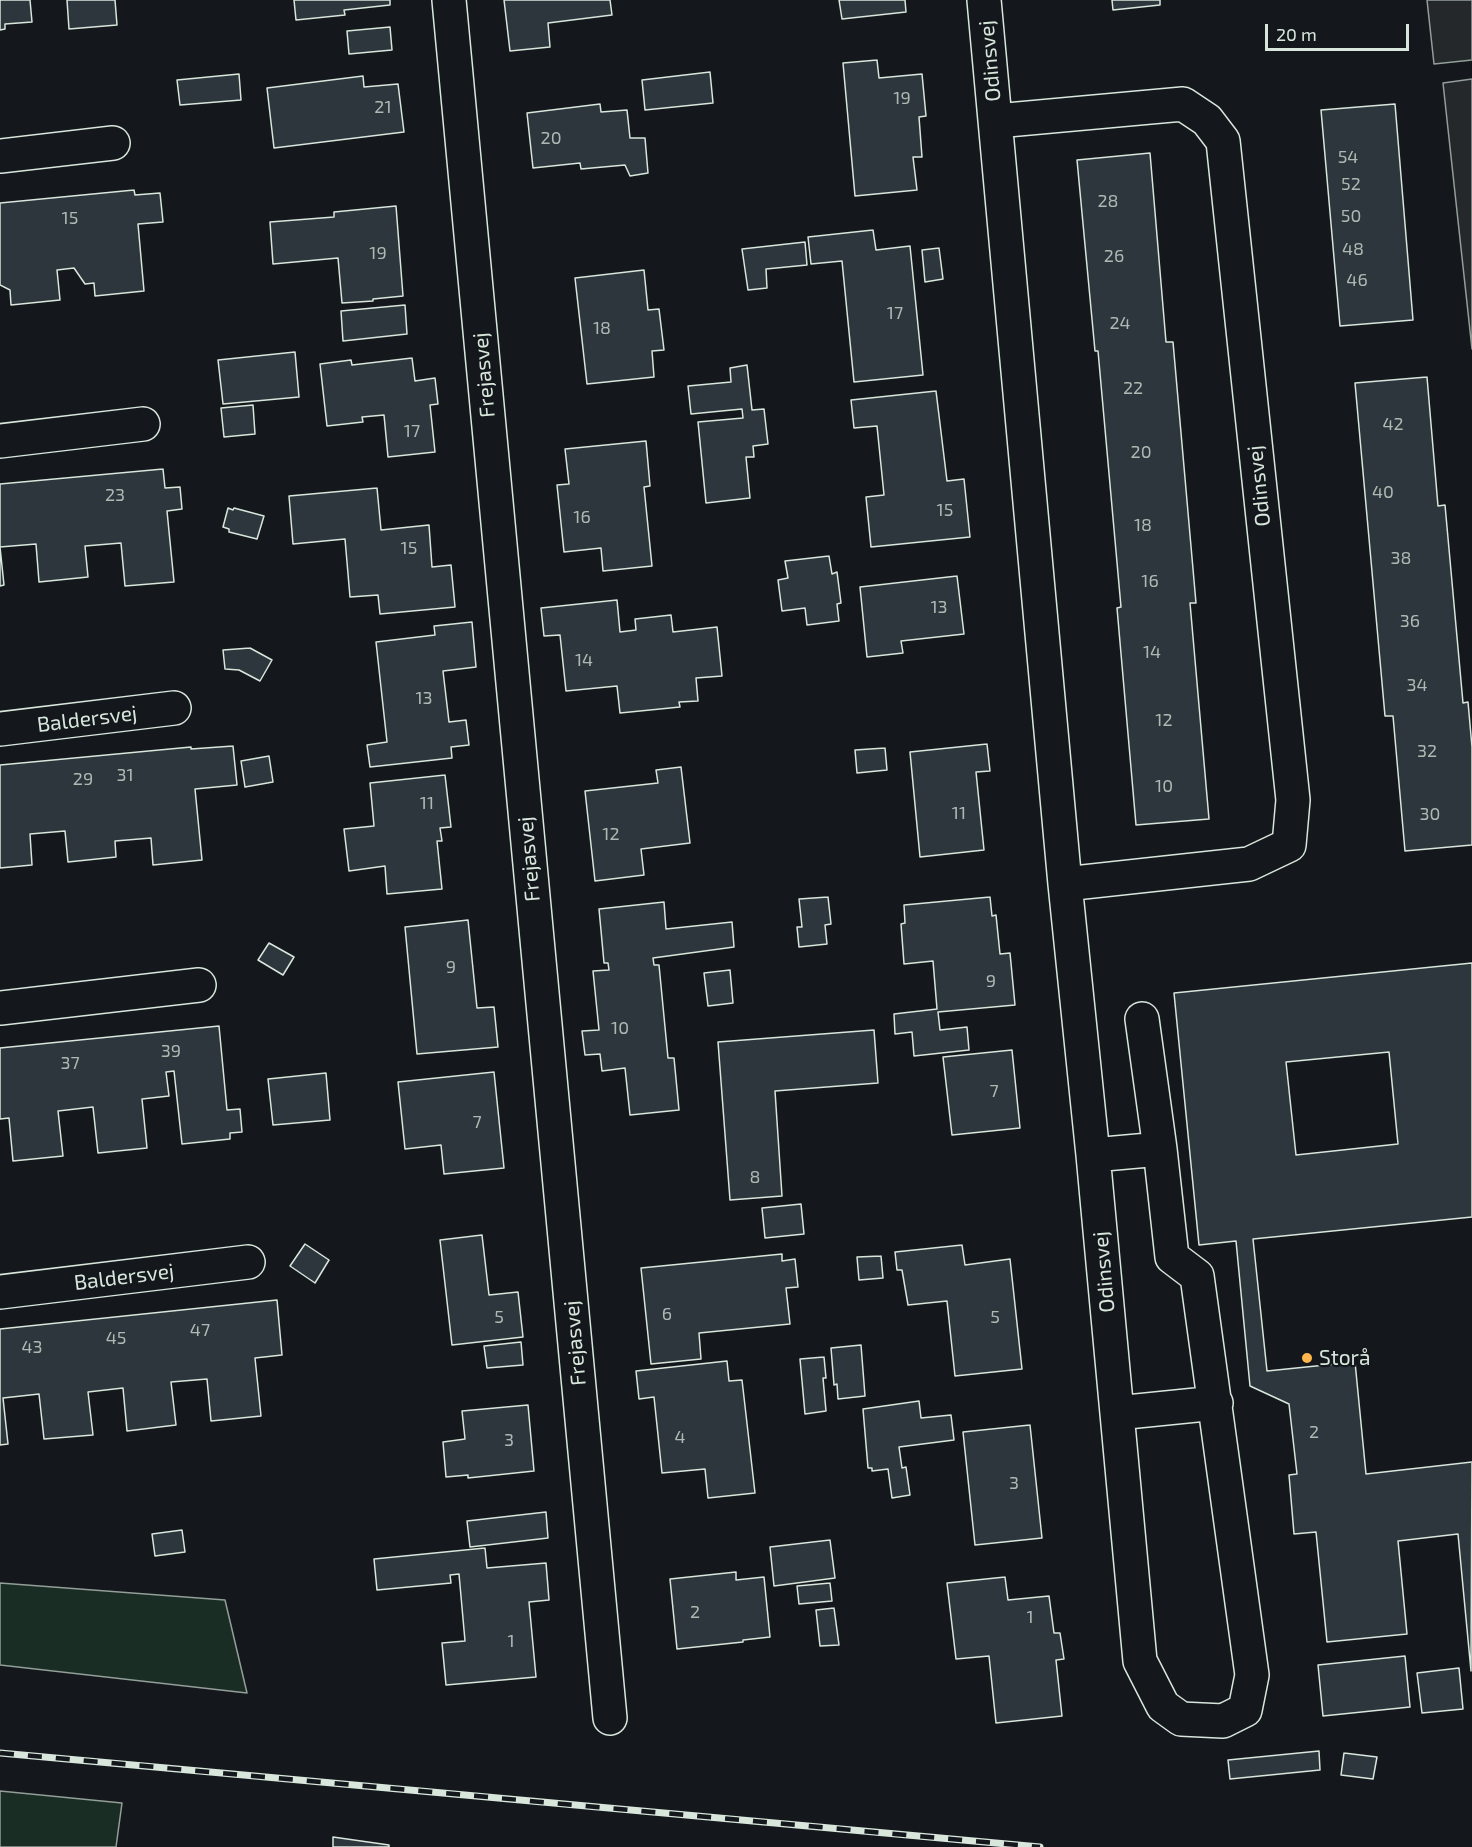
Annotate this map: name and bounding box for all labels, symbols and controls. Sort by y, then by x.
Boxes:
scale bar [1268,12,1412,50]
street label: Odinsvej [974,19,1006,103]
text: 20 m [1276,23,1317,45]
house number: 19 [893,87,911,109]
house number: 21 [374,96,392,118]
house number: 20 [541,127,561,149]
house number: 54 [1338,146,1358,168]
house number: 52 [1341,173,1361,195]
house number: 28 [1097,190,1119,212]
house number: 50 [1341,205,1361,227]
house number: 15 [62,207,78,229]
house number: 48 [1342,238,1364,260]
house number: 19 [369,242,387,264]
house number: 26 [1104,245,1124,267]
house number: 46 [1346,269,1368,291]
house number: 17 [887,302,903,324]
house number: 24 [1109,312,1131,334]
house number: 18 [593,317,611,339]
street label: Frejasvej [468,331,500,419]
house number: 22 [1123,377,1143,399]
house number: 42 [1382,413,1404,435]
house number: 17 [404,420,420,442]
house number: 20 [1131,441,1151,463]
street label: Odinsvej [1242,444,1276,528]
house number: 40 [1372,481,1394,503]
house number: 23 [105,484,125,506]
house number: 15 [937,499,953,521]
house number: 16 [573,506,591,528]
house number: 18 [1134,514,1152,536]
house number: 15 [401,537,417,559]
house number: 38 [1391,547,1411,569]
house number: 16 [1141,570,1159,592]
house number: 13 [930,596,948,618]
house number: 36 [1400,610,1420,632]
house number: 14 [1143,641,1161,663]
house number: 14 [575,649,593,671]
house number: 34 [1406,674,1428,696]
house number: 13 [415,687,433,709]
street label: Baldersvej [36,700,138,738]
house number: 12 [1155,709,1173,731]
house number: 32 [1417,740,1437,762]
house number: 31 [116,764,134,786]
house number: 29 [73,768,93,790]
house number: 10 [1155,775,1173,797]
house number: 11 [420,792,434,814]
house number: 11 [952,802,966,824]
house number: 30 [1420,803,1440,825]
street label: Frejasvej [513,815,545,903]
house number: 12 [602,823,620,845]
house number: 9 [446,956,456,978]
house number: 9 [986,970,996,992]
house number: 10 [611,1017,629,1039]
house number: 39 [161,1040,181,1062]
house number: 37 [60,1052,80,1074]
house number: 7 [989,1080,999,1102]
house number: 7 [472,1111,482,1133]
house number: 8 [750,1166,760,1188]
street label: Odinsvej [1088,1230,1120,1314]
street label: Baldersvej [73,1258,175,1296]
street label: Frejasvej [559,1299,591,1387]
house number: 6 [662,1303,672,1325]
house number: 5 [494,1306,504,1328]
house number: 5 [990,1306,1000,1328]
house number: 47 [190,1319,210,1341]
house number: 45 [106,1327,126,1349]
house number: 43 [21,1336,43,1358]
place label: Storå [1319,1345,1371,1371]
marker: Storå [1300,1351,1314,1365]
house number: 2 [1309,1421,1319,1443]
house number: 4 [674,1426,686,1448]
house number: 3 [504,1429,514,1451]
house number: 3 [1009,1472,1019,1494]
house number: 2 [690,1601,700,1623]
house number: 1 [1026,1606,1034,1628]
house number: 1 [507,1630,515,1652]

